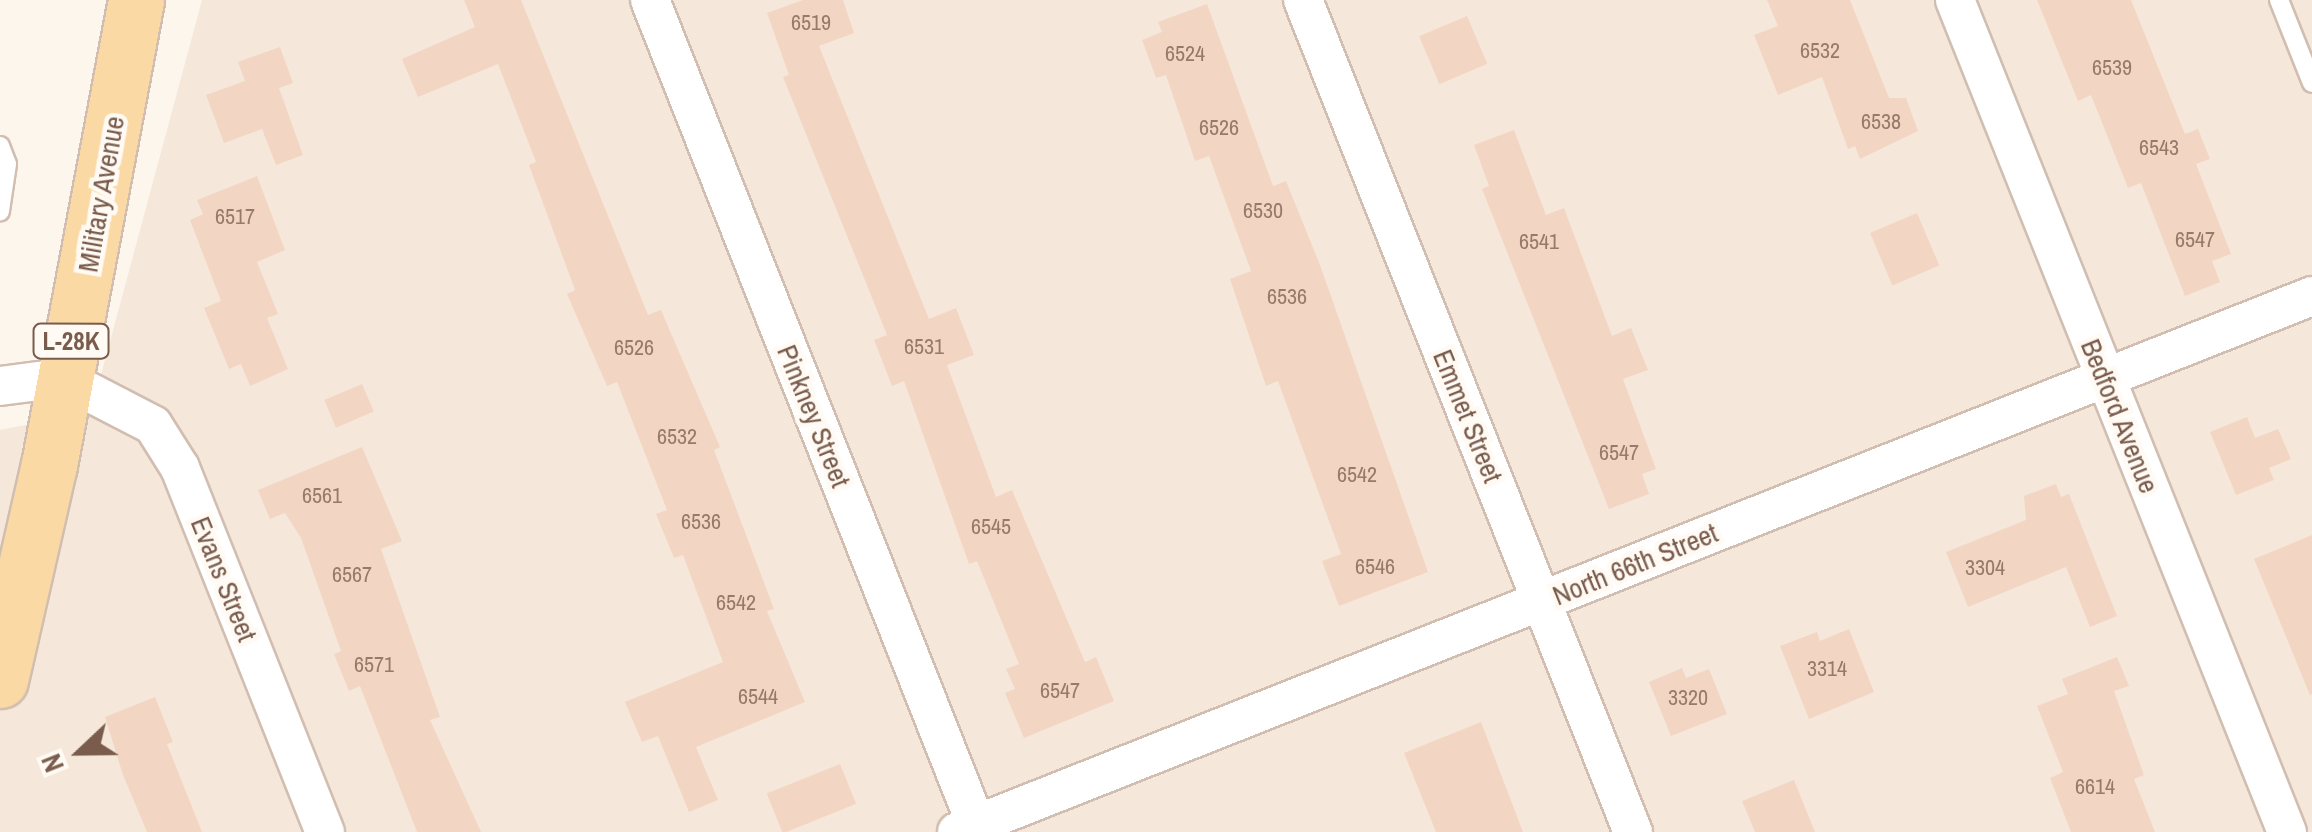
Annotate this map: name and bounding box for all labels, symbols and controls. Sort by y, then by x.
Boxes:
house number: 6519 [791,10,831,36]
house number: 6532 [1800,38,1840,64]
house number: 6524 [1165,41,1205,67]
house number: 6539 [2092,55,2132,81]
house number: 6538 [1861,109,1901,135]
street label: Military Avenue [71,113,131,275]
house number: 6526 [1199,115,1239,141]
house number: 6543 [2139,135,2179,161]
house number: 6530 [1243,198,1283,224]
house number: 6517 [215,204,255,230]
house number: 6547 [2175,227,2215,253]
house number: 6541 [1519,229,1559,255]
house number: 6536 [1267,284,1307,310]
road number: L-28K [31,321,111,361]
house number: 6531 [904,334,944,360]
street label: Bedford Avenue [2074,334,2166,498]
house number: 6526 [614,335,654,361]
street label: Pinkney Street [770,340,858,492]
street label: Emmet Street [1426,345,1510,487]
house number: 6532 [657,424,697,450]
house number: 6547 [1599,440,1639,466]
house number: 6542 [1337,462,1377,488]
house number: 6561 [302,483,342,509]
house number: 6536 [681,509,721,535]
street label: Evans Street [184,512,264,646]
house number: 6545 [971,514,1011,540]
street label: North 66th Street [1548,516,1722,612]
house number: 6546 [1355,554,1395,580]
house number: 3304 [1965,555,2005,581]
house number: 6567 [332,562,372,588]
house number: 6542 [716,590,756,616]
house number: 6571 [354,652,394,678]
house number: 3314 [1807,656,1847,682]
house number: 6547 [1040,678,1080,704]
house number: 6544 [738,684,778,710]
house number: 3320 [1668,685,1708,711]
north arrow [30,702,130,802]
text: N [31,748,73,778]
house number: 6614 [2075,774,2115,800]

